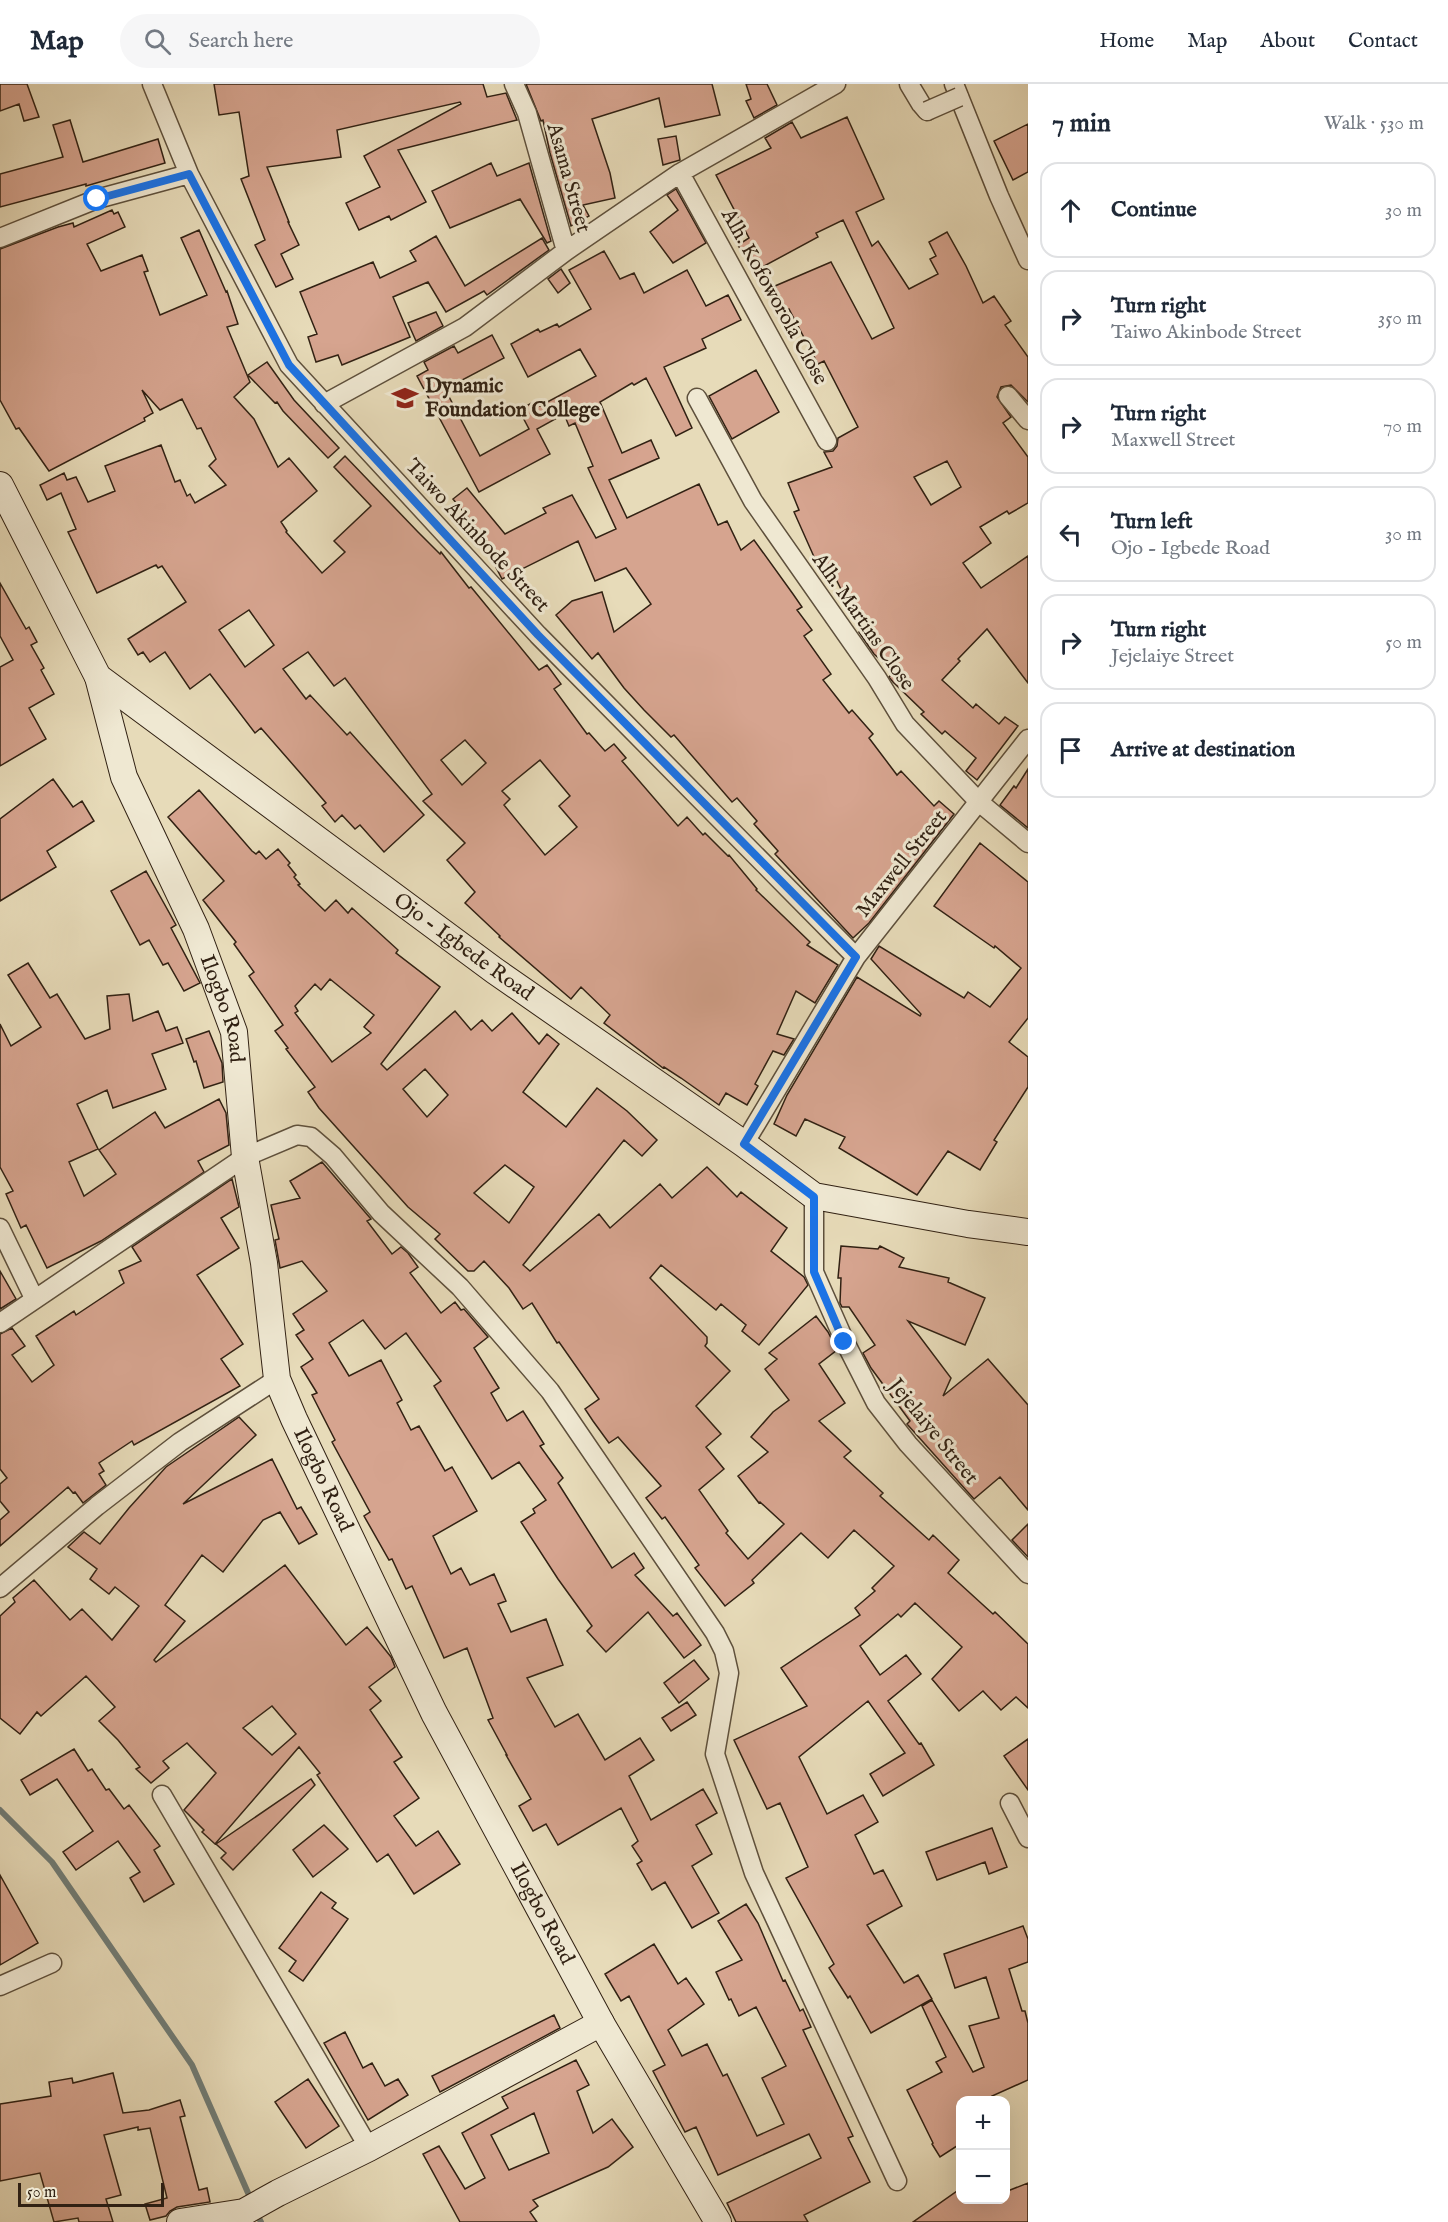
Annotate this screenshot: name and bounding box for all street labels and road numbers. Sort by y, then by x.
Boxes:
street label: Asama Street [539,119,597,236]
street label: Alh. Kofoworola Close [714,203,834,390]
street label: Taiwo Akinbode Street [399,454,555,618]
street label: Alh. Martins Close [805,547,921,696]
street label: Maxwell Street [850,805,954,923]
street label: Ojo - Igbede Road [388,887,539,1008]
street label: Ilogbo Road [193,951,250,1065]
street label: Jejelaiye Street [881,1372,984,1491]
street label: Ilogbo Road [287,1423,360,1537]
street label: Ilogbo Road [504,1858,581,1970]

